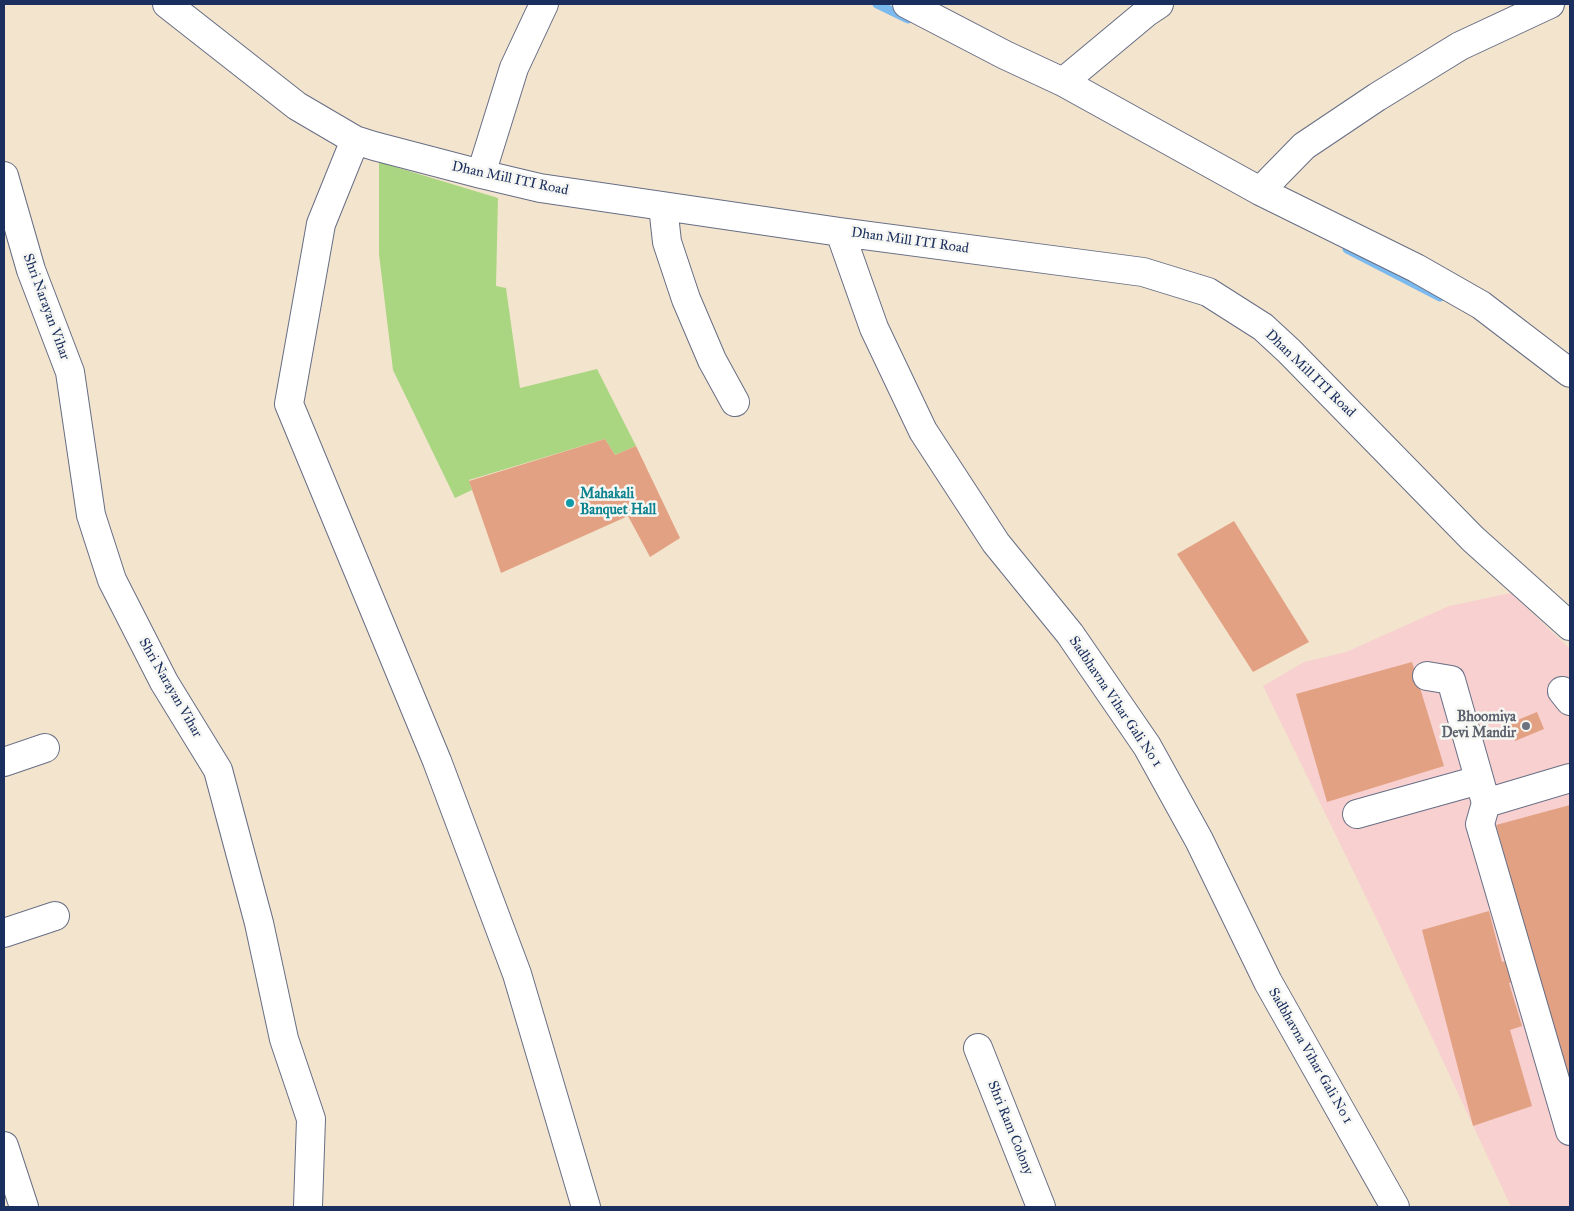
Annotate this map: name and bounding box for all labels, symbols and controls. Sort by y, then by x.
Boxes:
street label: Dhan Mill ITI Road [450,158,570,200]
street label: Dhan Mill ITI Road [850,224,970,258]
street label: Shri Narayan Vihar [19,252,73,362]
street label: Dhan Mill ITI Road [1262,327,1358,421]
place label: Mahakali Banquet Hall [580,487,656,520]
marker: Mahakali Banquet Hall [564,497,576,509]
street label: Sadbhavna Vihar Gali No 1 [1065,633,1165,771]
street label: Shri Narayan Vihar [135,635,205,741]
place label: Bhoomiya Devi Mandir [1442,710,1516,742]
marker: Bhoomiya Devi Mandir [1520,720,1532,732]
street label: Sadbhavna Vihar Gali No 1 [1264,985,1356,1127]
street label: Shri Ram Colony [983,1079,1037,1177]

